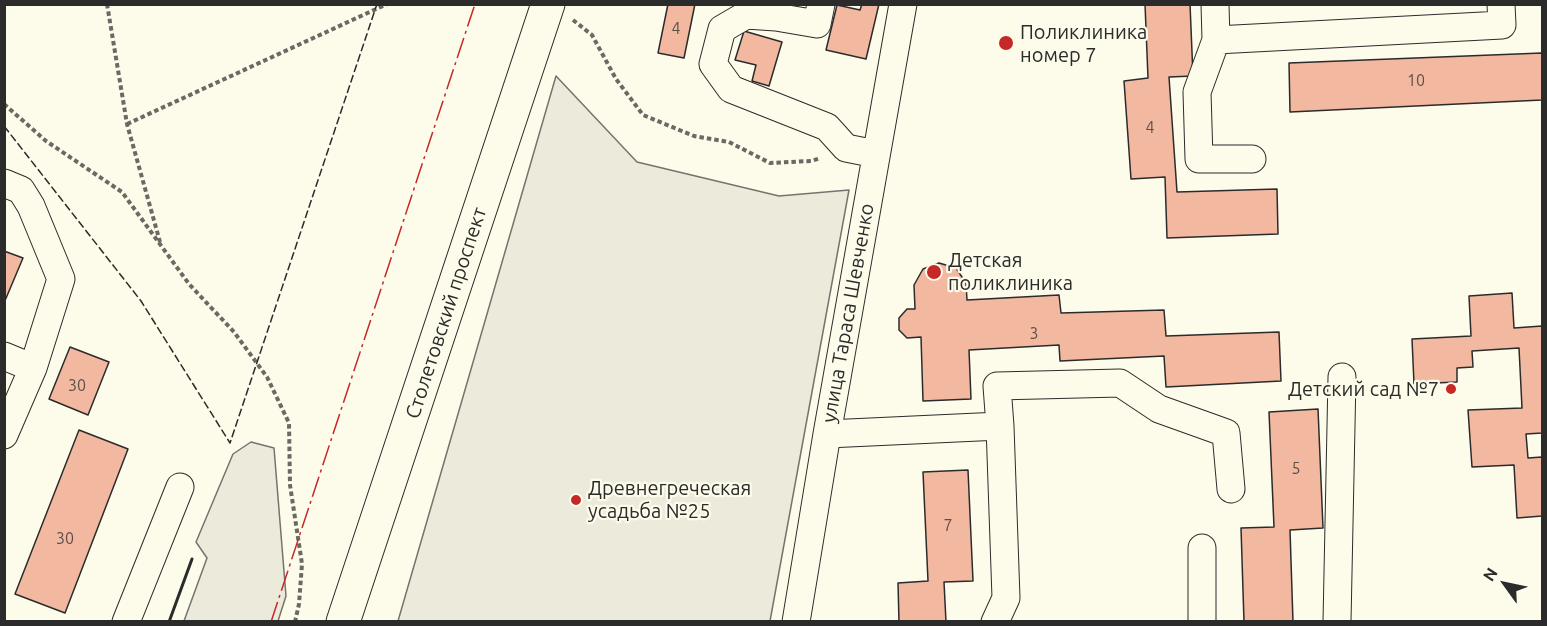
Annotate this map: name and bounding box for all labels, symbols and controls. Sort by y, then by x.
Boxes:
house number: 4 [671,19,681,39]
place label: Поликлиника номер 7 [1020,20,1147,67]
marker: Поликлиника номер 7 [997,34,1015,52]
house number: 10 [1407,71,1425,91]
house number: 4 [1145,118,1155,138]
street label: улица Тараса Шевченко [817,201,879,425]
street label: Столетовский проспект [401,204,491,422]
place label: Детская поликлиника [948,248,1073,295]
marker: Детская поликлиника [925,263,943,281]
house number: 3 [1029,324,1039,344]
house number: 30 [68,376,86,396]
place label: Детский сад №7 [1288,377,1439,401]
marker: Детский сад №7 [1444,382,1458,396]
house number: 5 [1291,459,1301,479]
place label: Древнегреческая усадьба №25 [588,476,751,523]
marker: Древнегреческая усадьба №25 [569,493,583,507]
house number: 7 [943,516,953,536]
house number: 30 [56,529,74,549]
north arrow [1475,554,1535,614]
text: N [1479,564,1501,584]

